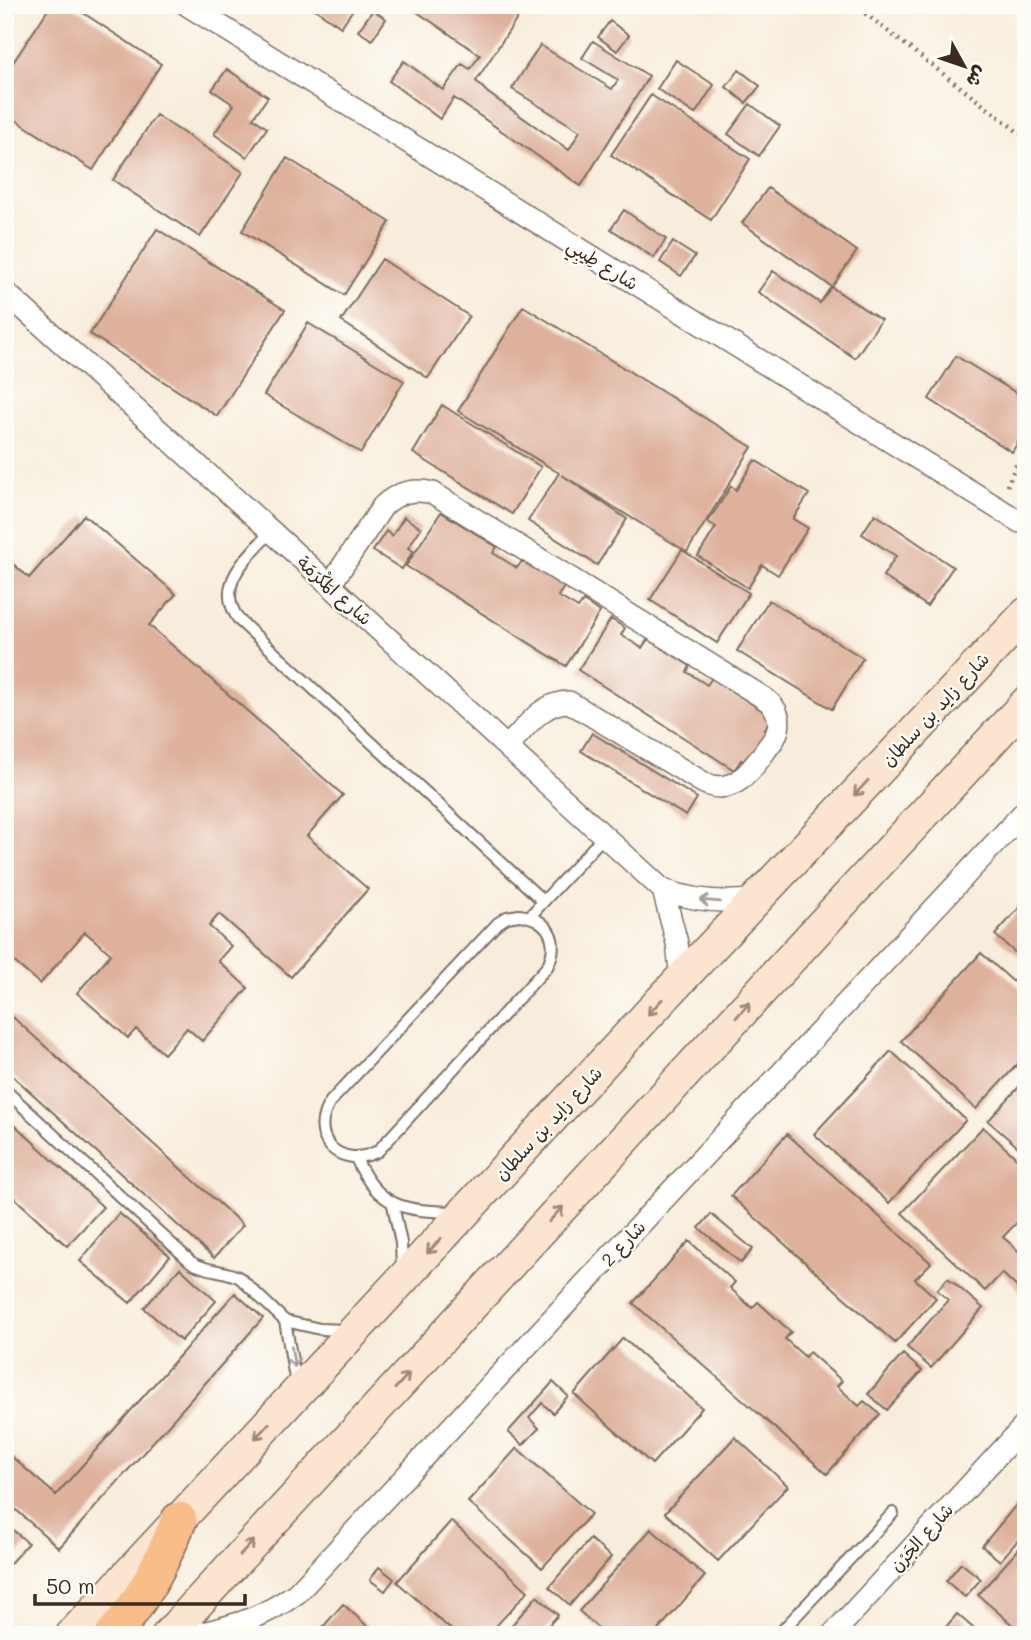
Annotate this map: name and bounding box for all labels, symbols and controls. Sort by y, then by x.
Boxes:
north arrow [930,32,1000,102]
text: ش [961,61,994,93]
street label: شارع طِيبِي [560,233,643,299]
street label: شارع المَكْرَمَة [292,550,378,631]
street label: شارع زايد بن سلطان [876,647,995,772]
one-way arrow [853,779,870,796]
one-way arrow [699,894,721,907]
one-way arrow [647,998,663,1016]
one-way arrow [735,1001,751,1019]
street label: شارع زايد بن سلطان [489,1061,608,1186]
one-way arrow [547,1206,564,1223]
street label: شارع 2 [596,1215,651,1272]
one-way arrow [426,1237,443,1254]
one-way arrow [287,1345,300,1368]
one-way arrow [393,1373,410,1390]
one-way arrow [254,1422,271,1439]
street label: شارع الجَرْن [884,1498,959,1577]
one-way arrow [239,1540,255,1558]
scale bar [35,1563,245,1607]
text: 50 m [46,1572,95,1599]

